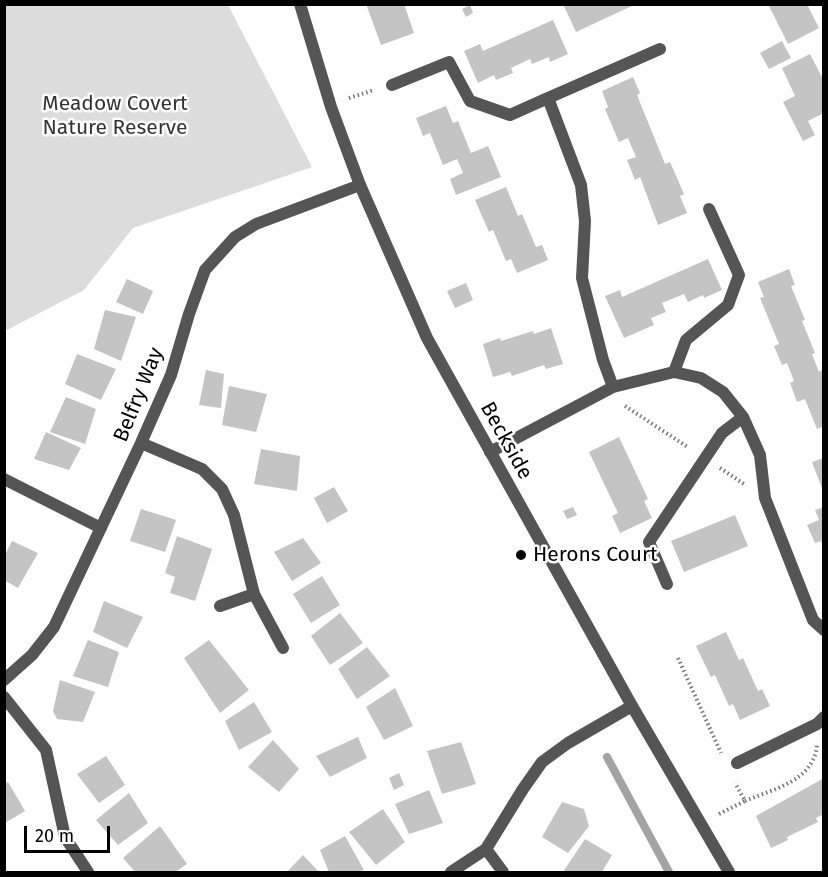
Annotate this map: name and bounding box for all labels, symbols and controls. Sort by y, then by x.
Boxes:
park label: Meadow Covert Nature Reserve [42,91,188,141]
street label: Belfry Way [109,344,169,446]
street label: Beckside [474,398,538,484]
place label: Herons Court [533,542,658,568]
marker: Herons Court [514,548,528,562]
scale bar [27,814,112,852]
text: 20 m [35,825,74,847]

